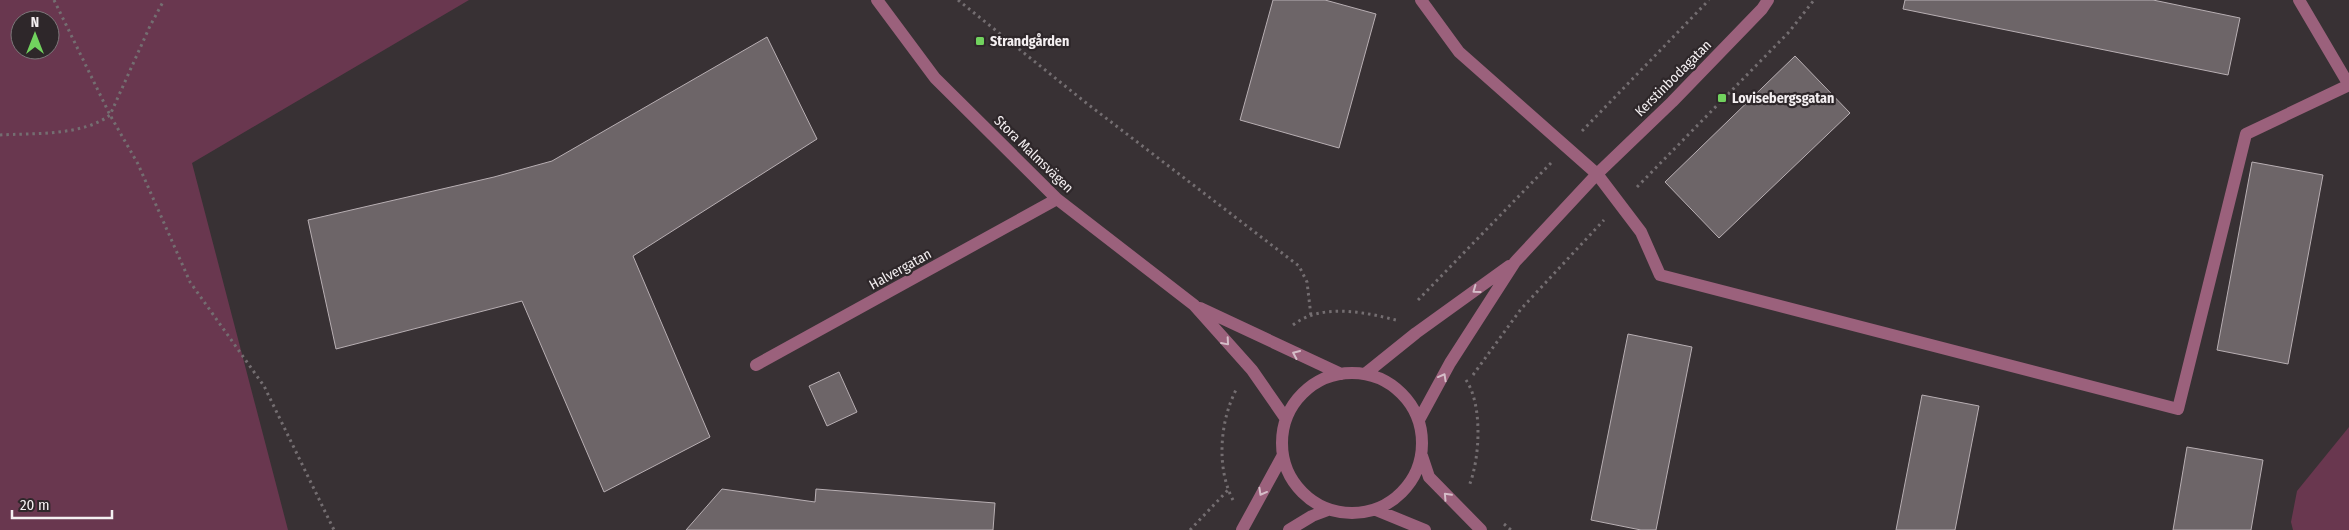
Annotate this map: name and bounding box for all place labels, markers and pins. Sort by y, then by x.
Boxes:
place label: Strandgården [990,33,1069,50]
marker: Strandgården [974,35,986,47]
place label: Lovisebergsgatan [1732,90,1834,107]
marker: Lovisebergsgatan [1716,92,1728,104]

